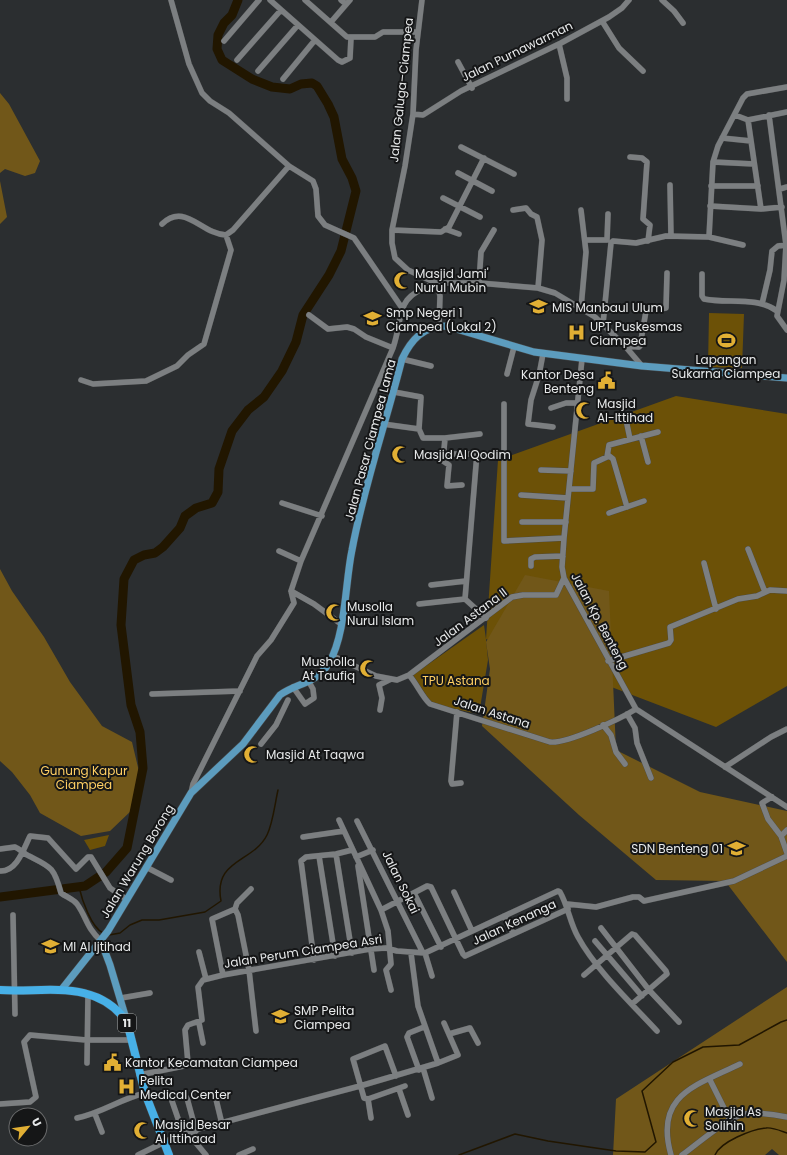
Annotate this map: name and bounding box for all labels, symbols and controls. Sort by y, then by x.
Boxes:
street label: Jalan Galuga–Ciampea [385,17,417,163]
street label: Jalan Purnawarman [458,17,576,85]
place label: Masjid Jami' Nurul Mubin [415,265,489,296]
mosque icon: Masjid Jami' Nurul Mubin [392,270,412,290]
school or university icon: MIS Manbaul Ulum [529,297,549,317]
place label: MIS Manbaul Ulum [552,299,663,316]
place label: Smp Negeri 1 Ciampea (Lokal 2) [386,304,497,335]
school or university icon: Smp Negeri 1 Ciampea (Lokal 2) [363,309,383,329]
place label: UPT Puskesmas Ciampea [590,318,682,349]
hospital icon: UPT Puskesmas Ciampea [567,323,587,343]
sports icon: Lapangan Sukarna Ciampea [716,330,736,350]
place label: Lapangan Sukarna Ciampea [672,351,780,382]
street label: Jalan Pasar Ciampea Lama [340,357,400,523]
place label: Kantor Desa Benteng [521,366,594,397]
public building icon: Kantor Desa Benteng [597,371,617,391]
place label: Masjid Al-Ittihad [597,395,653,426]
mosque icon: Masjid Al-Ittihad [574,400,594,420]
mosque icon: Masjid Al Qodim [391,444,411,464]
place label: Masjid Al Qodim [414,446,511,463]
street label: Jalan Kp. Benteng [567,570,633,672]
street label: Jalan Astana II [430,584,510,650]
place label: Musolla Nurul Islam [347,598,414,629]
mosque icon: Musolla Nurul Islam [324,603,344,623]
place label: Musholla At Taufiq [301,653,355,684]
mosque icon: Musholla At Taufiq [358,658,378,678]
park label: TPU Astana [422,672,490,689]
street label: Jalan Astana [452,692,532,732]
mosque icon: Masjid At Taqwa [243,744,263,764]
place label: Masjid At Taqwa [266,746,364,763]
park label: Gunung Kapur Ciampea [41,762,128,793]
street label: Jalan Warung Borong [96,801,178,921]
school or university icon: SDN Benteng 01 [726,838,746,858]
place label: SDN Benteng 01 [631,840,723,857]
street label: Jalan Sokai [378,848,424,917]
street label: Jalan Kenanga [469,895,559,949]
street label: Jalan Perum Ciampea Asri [223,930,383,972]
school or university icon: MI Al Ijtihad [40,936,60,956]
place label: MI Al Ijtihad [63,938,131,955]
place label: SMP Pelita Ciampea [294,1002,354,1033]
school or university icon: SMP Pelita Ciampea [271,1007,291,1027]
road number: 11 [118,1014,136,1032]
public building icon: Kantor Kecamatan Ciampea [102,1052,122,1072]
place label: Kantor Kecamatan Ciampea [125,1054,298,1071]
place label: Pelita Medical Center [140,1072,232,1103]
hospital icon: Pelita Medical Center [117,1077,137,1097]
place label: Masjid As Solihin [705,1103,761,1134]
north arrow [8,1107,48,1147]
mosque icon: Masjid As Solihin [682,1108,702,1128]
text: U [28,1115,46,1130]
place label: Masjid Besar Al Ittihaad [155,1116,231,1147]
mosque icon: Masjid Besar Al Ittihaad [132,1121,152,1141]

